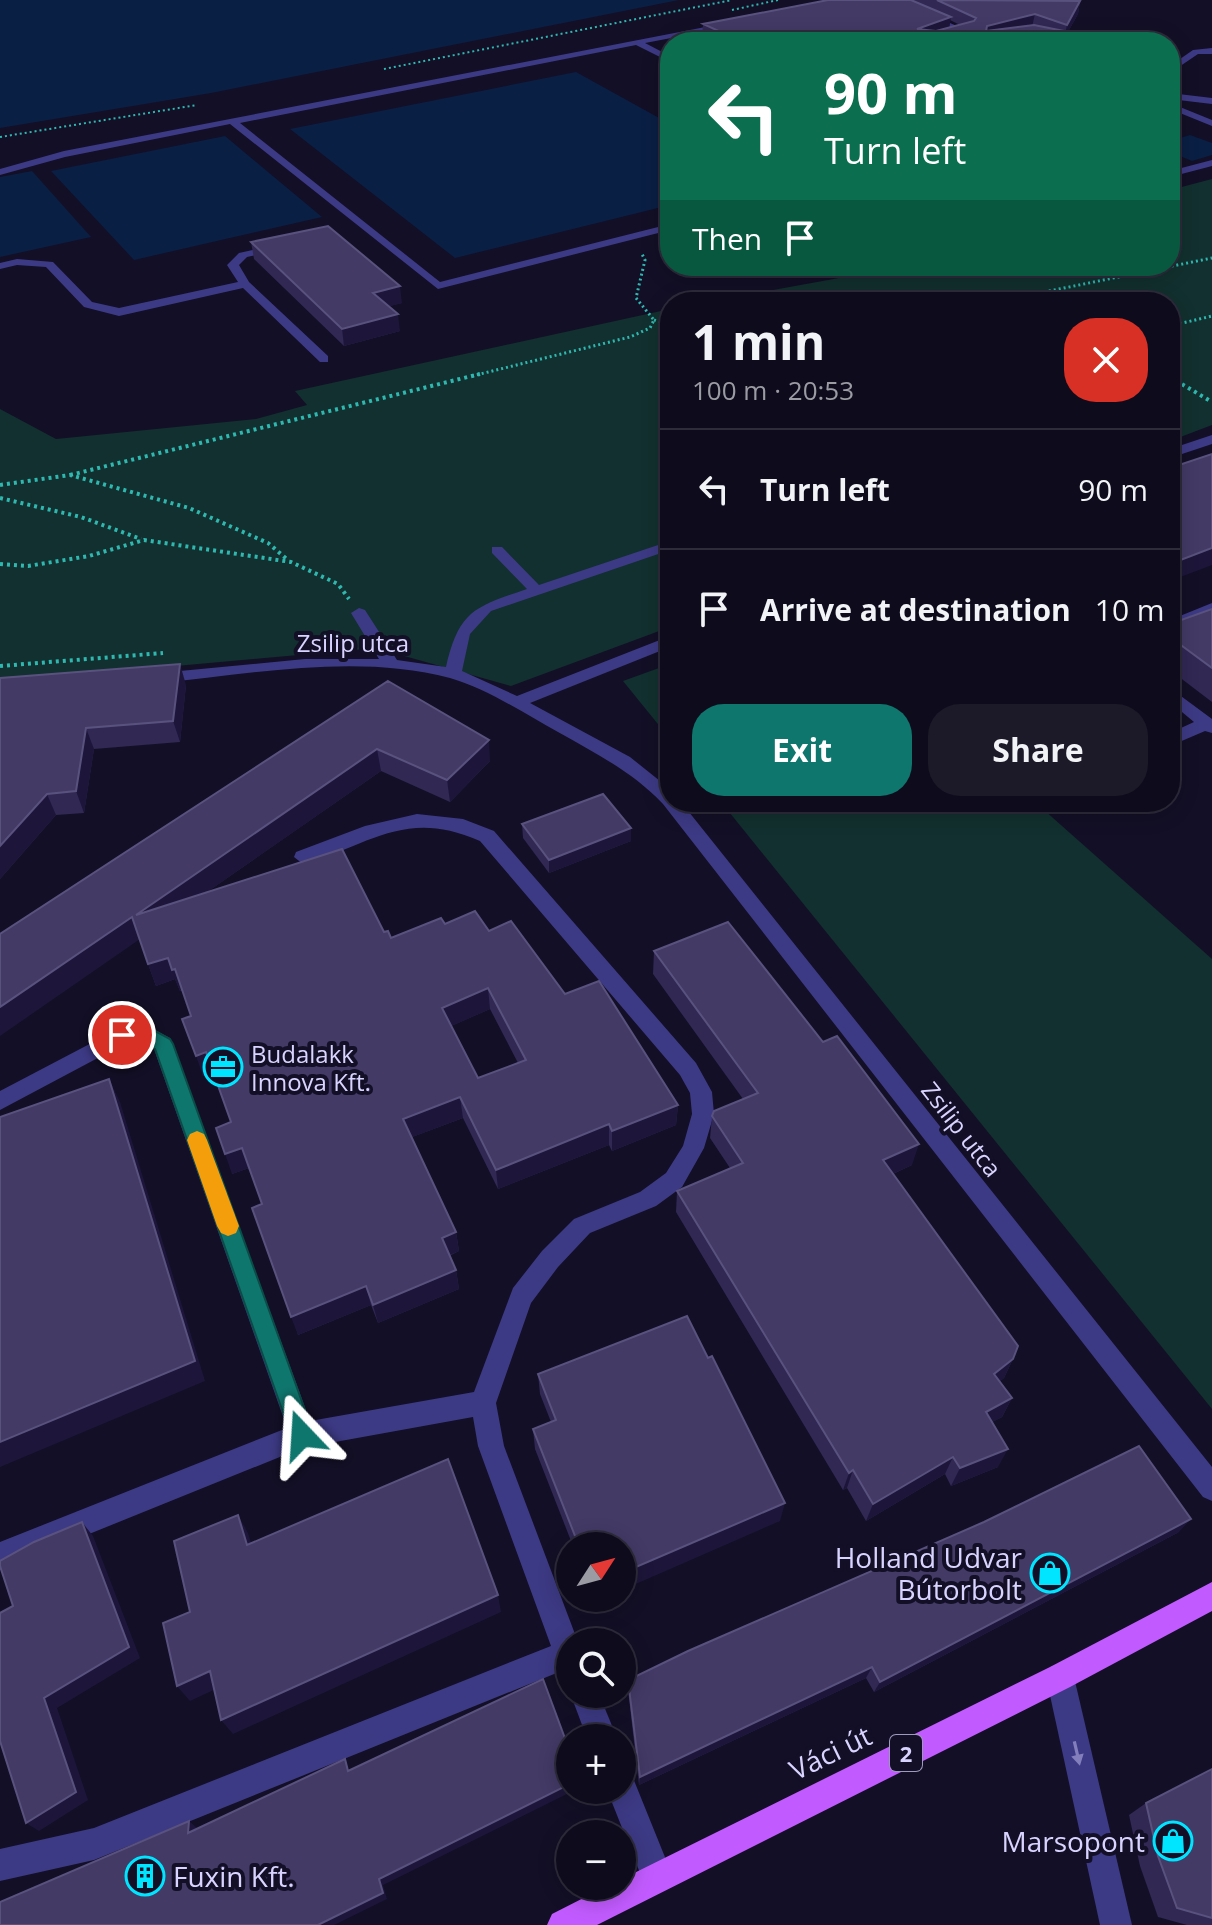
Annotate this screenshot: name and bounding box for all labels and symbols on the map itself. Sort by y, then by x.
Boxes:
street label: Zsilip utca [297,626,409,659]
pin [88,1001,156,1069]
place label: Budalakk Innova Kft. [251,1037,371,1098]
office icon: Budalakk Innova Kft. [202,1046,244,1088]
street label: Zsilip utca [914,1075,1010,1183]
position arrow [260,1393,344,1477]
north arrow [556,1532,636,1612]
place label: Holland Udvar Bútorbolt [835,1538,1023,1608]
shop icon: Holland Udvar Bútorbolt [1029,1552,1071,1594]
street label: Váci út [782,1716,878,1788]
road number: 2 [890,1735,922,1771]
one-way arrow [1071,1740,1084,1765]
shop icon: Marsopont [1152,1820,1194,1862]
place label: Marsopont [1002,1822,1145,1860]
building icon: Fuxin Kft. [124,1855,166,1897]
place label: Fuxin Kft. [173,1857,295,1895]

